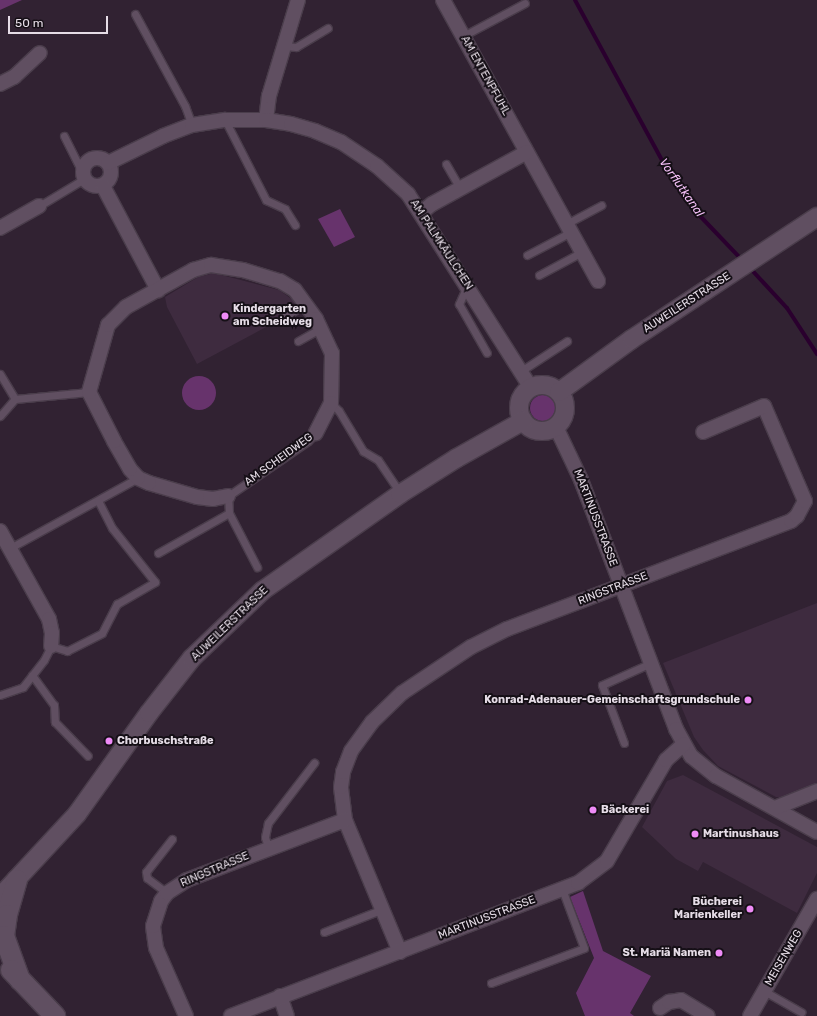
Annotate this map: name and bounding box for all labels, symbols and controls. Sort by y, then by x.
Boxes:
scale bar [10,8,110,34]
text: 50 m [15,16,43,30]
street label: AM ENTENPFUHL [458,34,512,118]
water label: Vorflutkanal [656,156,706,220]
street label: AM PALMKÄULCHEN [407,197,475,293]
street label: AUWEILERSTRASSE [641,270,733,336]
place label: Kindergarten am Scheidweg [233,303,312,329]
marker: Kindergarten am Scheidweg [220,311,230,321]
street label: AM SCHEIDWEG [242,431,316,489]
street label: MARTINUSSTRASSE [570,468,620,568]
street label: RINGSTRASSE [576,570,650,608]
street label: AUWEILERSTRASSE [189,584,271,664]
place label: Konrad-Adenauer-Gemeinschaftsgrundschule [484,693,740,707]
marker: Konrad-Adenauer-Gemeinschaftsgrundschule [743,695,753,705]
place label: Chorbuschstraße [117,734,213,748]
marker: Chorbuschstraße [104,736,114,746]
place label: Bäckerei [601,803,649,817]
marker: Bäckerei [588,805,598,815]
place label: Martinushaus [703,827,779,841]
marker: Martinushaus [690,829,700,839]
street label: RINGSTRASSE [179,850,251,890]
street label: MARTINUSSTRASSE [437,893,537,943]
place label: Bücherei Marienkeller [674,896,742,922]
marker: Bücherei Marienkeller [745,904,755,914]
street label: MEISENWEG [763,928,805,988]
place label: St. Mariä Namen [622,946,711,960]
marker: St. Mariä Namen [714,948,724,958]

